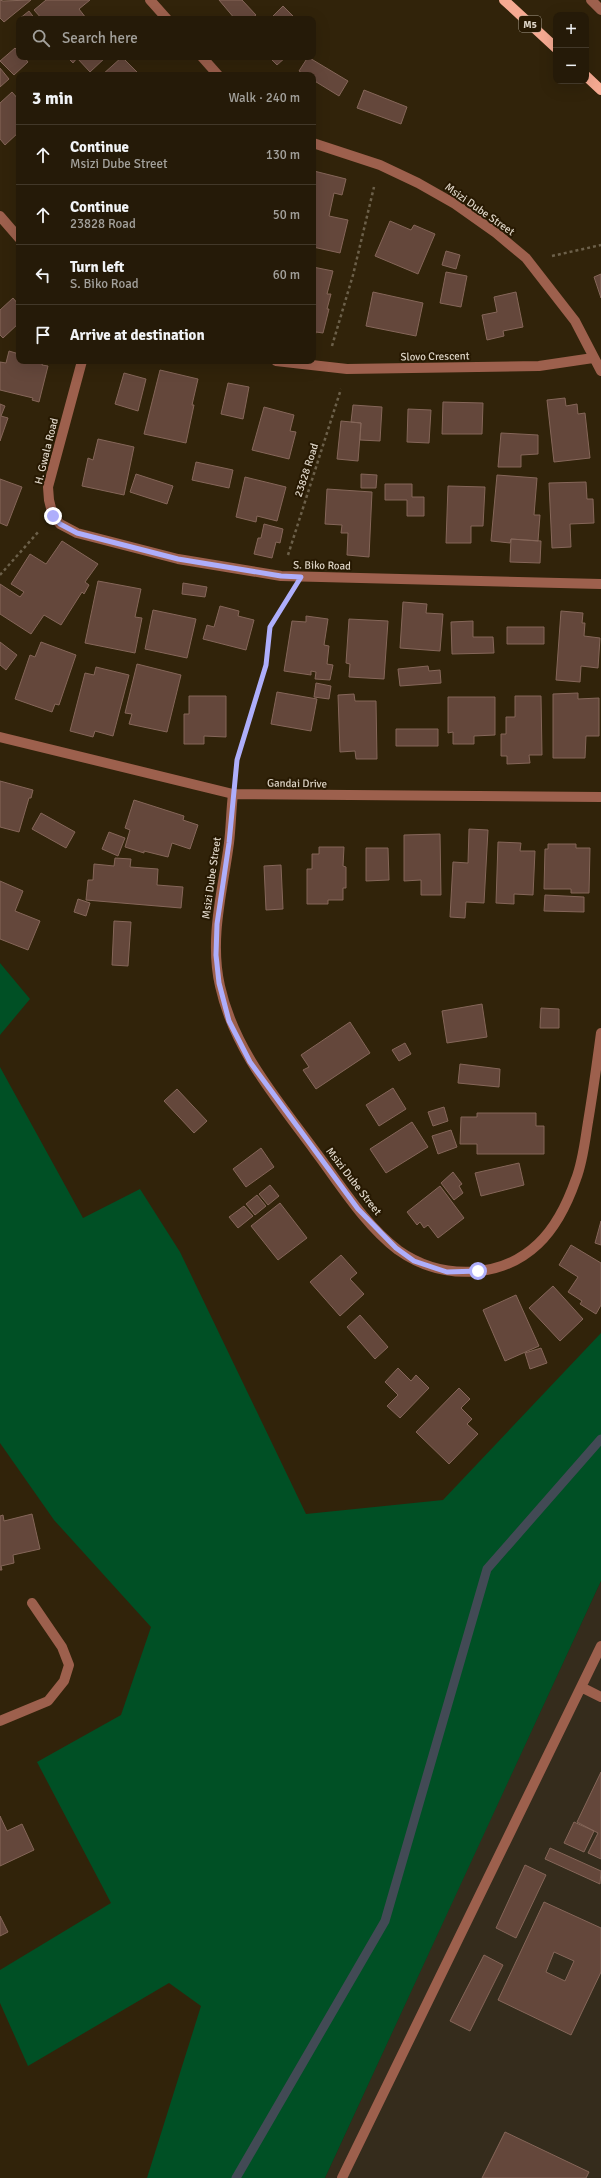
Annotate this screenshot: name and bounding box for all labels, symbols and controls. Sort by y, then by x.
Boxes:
map controls [553,12,589,84]
button: + [553,12,589,48]
search box [16,16,316,60]
road number: M5 [519,16,541,32]
icon: search [30,27,52,49]
text: Search here [62,29,138,47]
button: − [553,48,589,84]
text: 3 min [32,88,73,109]
text: Walk · 240 m [229,90,300,106]
text: Continue [70,138,129,156]
icon: ahead [32,144,54,166]
text: 130 m [266,147,300,163]
text: Msizi Dube Street [70,156,168,172]
street label: Msizi Dube Street [442,180,517,238]
text: Continue [70,198,129,216]
icon: ahead [32,204,54,226]
text: 50 m [273,207,300,223]
text: 23828 Road [70,216,136,232]
text: Turn left [70,258,124,276]
icon: left [32,264,54,286]
text: 60 m [273,267,300,283]
text: S. Biko Road [70,276,139,292]
icon: arrive [32,324,54,346]
text: Arrive at destination [70,326,205,344]
street label: Slovo Crescent [400,349,470,364]
street label: H. Gwala Road [32,416,61,486]
street label: 23828 Road [292,442,321,499]
route end [44,507,62,525]
street label: S. Biko Road [293,558,351,573]
street label: Gandai Drive [267,776,327,791]
street label: Msizi Dube Street [199,836,224,920]
street label: Msizi Dube Street [323,1145,384,1218]
route start [469,1262,487,1280]

